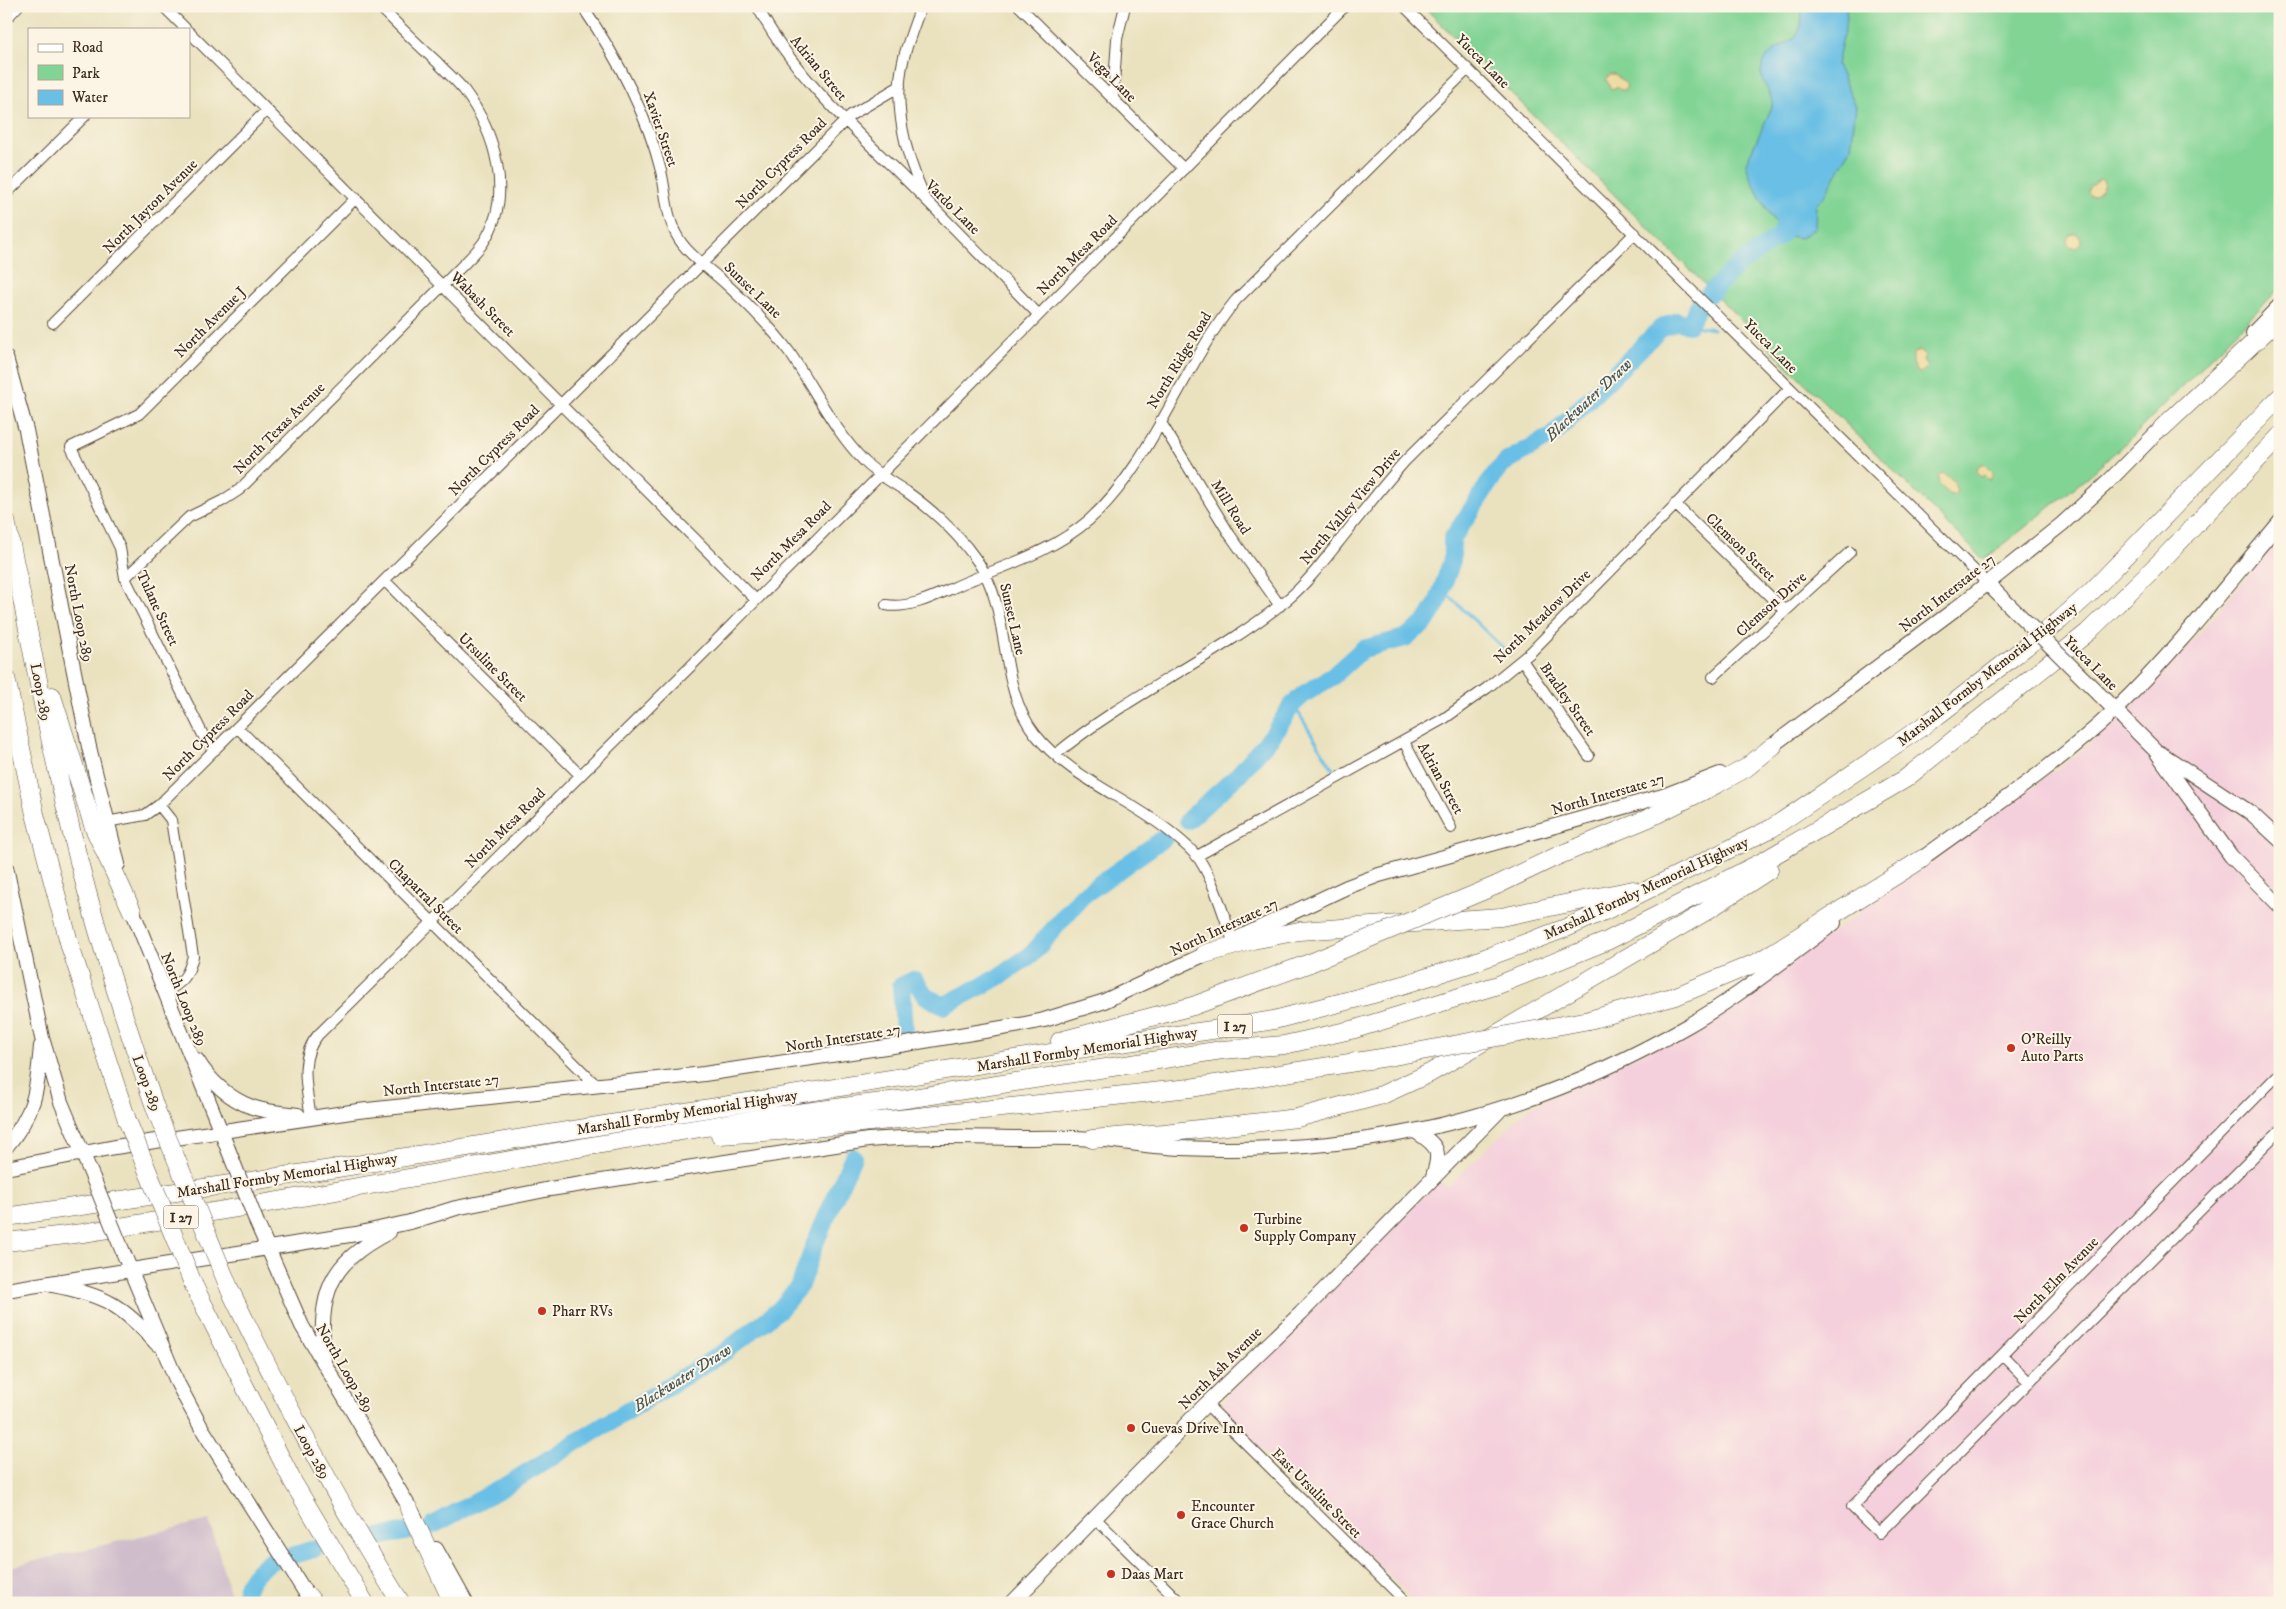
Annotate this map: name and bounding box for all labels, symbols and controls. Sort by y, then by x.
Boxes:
legend [28,28,190,118]
street label: Yucca Lane [1451,30,1514,93]
street label: Adrian Street [786,32,852,105]
text: Road [72,38,104,57]
street label: Vega Lane [1082,48,1141,106]
text: Park [72,64,101,83]
text: Water [71,88,108,107]
street label: Xavier Street [639,89,682,169]
street label: North Cypress Road [732,113,831,213]
street label: North Jayton Avenue [99,155,202,258]
street label: Vardo Lane [921,175,984,239]
street label: North Mesa Road [1033,211,1122,300]
street label: Sunset Lane [720,258,786,323]
street label: Wabash Street [445,267,519,341]
street label: North Avenue J [171,283,250,362]
street label: North Ridge Road [1143,308,1216,412]
street label: Yucca Lane [1739,315,1802,378]
water label: Blackwater Draw [1540,354,1636,446]
street label: North Texas Avenue [230,379,329,478]
street label: North Cypress Road [445,400,544,500]
street label: North Valley View Drive [1296,444,1405,569]
street label: Mill Road [1206,476,1255,539]
street label: North Mesa Road [747,497,836,586]
street label: Clemson Street [1701,509,1780,586]
street label: North Interstate 27 [1896,550,1999,637]
street label: North Loop 289 [60,563,97,664]
street label: North Meadow Drive [1490,565,1595,668]
street label: Tulane Street [132,567,183,649]
street label: Clemson Drive [1732,568,1811,641]
street label: Sunset Lane [995,581,1030,657]
street label: Marshall Formby Memorial Highway [1893,598,2082,751]
street label: Ursuline Street [454,629,531,706]
street label: Yucca Lane [2059,632,2122,695]
street label: Bradley Street [1535,659,1600,740]
street label: Loop 289 [26,662,55,723]
street label: North Cypress Road [159,685,258,785]
street label: Adrian Street [1413,739,1468,818]
street label: North Interstate 27 [1549,769,1667,820]
street label: North Mesa Road [461,784,550,873]
street label: Marshall Formby Memorial Highway [1541,832,1752,944]
street label: Chaparral Street [384,855,467,938]
street label: North Interstate 27 [1167,894,1281,961]
street label: North Loop 289 [156,950,211,1049]
road number: I 27 [1218,1014,1252,1038]
street label: North Interstate 27 [784,1020,902,1057]
street label: Marshall Formby Memorial Highway [975,1022,1200,1076]
place label: O'Reilly Auto Parts [2021,1030,2084,1066]
marker: O'Reilly Auto Parts [2005,1042,2017,1054]
street label: Loop 289 [128,1052,165,1114]
street label: North Interstate 27 [382,1070,500,1101]
street label: Marshall Formby Memorial Highway [575,1085,800,1139]
street label: Marshall Formby Memorial Highway [175,1148,400,1202]
road number: I 27 [164,1206,198,1228]
place label: Turbine Supply Company [1254,1210,1357,1246]
marker: Turbine Supply Company [1238,1222,1250,1234]
street label: North Elm Avenue [2010,1233,2103,1328]
place label: Pharr RVs [552,1302,613,1321]
marker: Pharr RVs [536,1305,548,1317]
street label: North Loop 289 [312,1321,378,1416]
street label: North Ash Avenue [1175,1323,1266,1414]
water label: Blackwater Draw [629,1340,735,1417]
place label: Cuevas Drive Inn [1141,1419,1244,1438]
street label: Loop 289 [289,1422,334,1482]
marker: Cuevas Drive Inn [1125,1422,1137,1434]
street label: East Ursuline Street [1267,1444,1366,1543]
place label: Encounter Grace Church [1191,1497,1274,1533]
marker: Encounter Grace Church [1175,1509,1187,1521]
place label: Daas Mart [1121,1565,1184,1584]
marker: Daas Mart [1105,1568,1117,1580]

